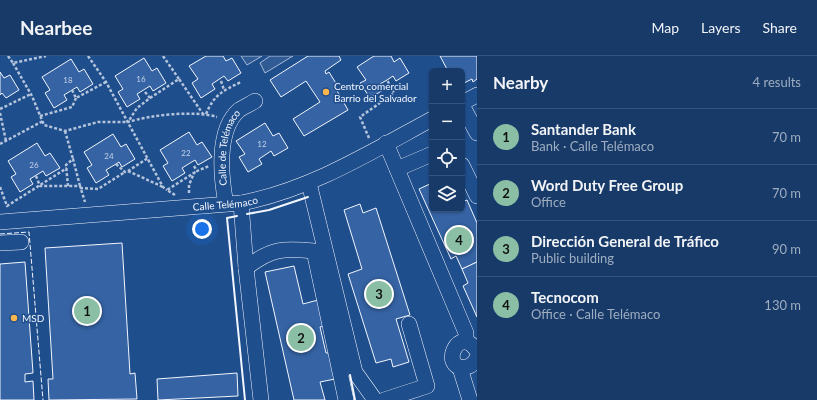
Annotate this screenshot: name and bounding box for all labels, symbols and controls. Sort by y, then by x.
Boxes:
text: Nearbee [20,16,92,39]
text: Map [651,19,679,36]
text: Layers [701,19,741,36]
text: Share [763,19,797,36]
map controls [429,68,465,212]
button: + [429,68,465,104]
text: Nearby [493,72,548,93]
house number: 16 [136,74,146,84]
text: 4 results [753,74,801,90]
house number: 18 [63,75,73,85]
place label: Centro comercial Barrio del Salvador [334,80,417,104]
marker: Centro comercial Barrio del Salvador [321,87,331,97]
button: − [429,104,465,140]
street label: Calle de Telémaco [216,106,243,186]
text: Santander Bank [531,120,636,138]
text: 1 [502,129,510,145]
text: 70 m [772,129,801,145]
text: Bank · Calle Telémaco [531,138,654,154]
house number: 12 [257,139,267,149]
button: locate [429,140,465,176]
house number: 22 [181,148,191,158]
house number: 24 [104,151,114,161]
house number: 26 [29,160,39,170]
button: layers [429,176,465,212]
text: Word Duty Free Group [531,176,683,194]
text: 2 [502,185,510,201]
text: 70 m [772,185,801,201]
street label: Calle Telémaco [192,193,259,213]
text: Office [531,194,566,210]
your location [192,219,212,239]
pin: 4 [446,225,472,255]
text: Dirección General de Tráfico [531,232,719,250]
text: 3 [502,241,510,257]
text: 90 m [772,241,801,257]
text: Public building [531,250,614,266]
pin: 3 [366,279,392,309]
text: Tecnocom [531,288,599,306]
pin: 1 [74,296,100,326]
text: 4 [502,297,510,313]
text: 130 m [764,297,801,313]
text: Office · Calle Telémaco [531,306,660,322]
place label: MSD [22,312,45,324]
marker: MSD [9,313,19,323]
pin: 2 [288,323,314,353]

